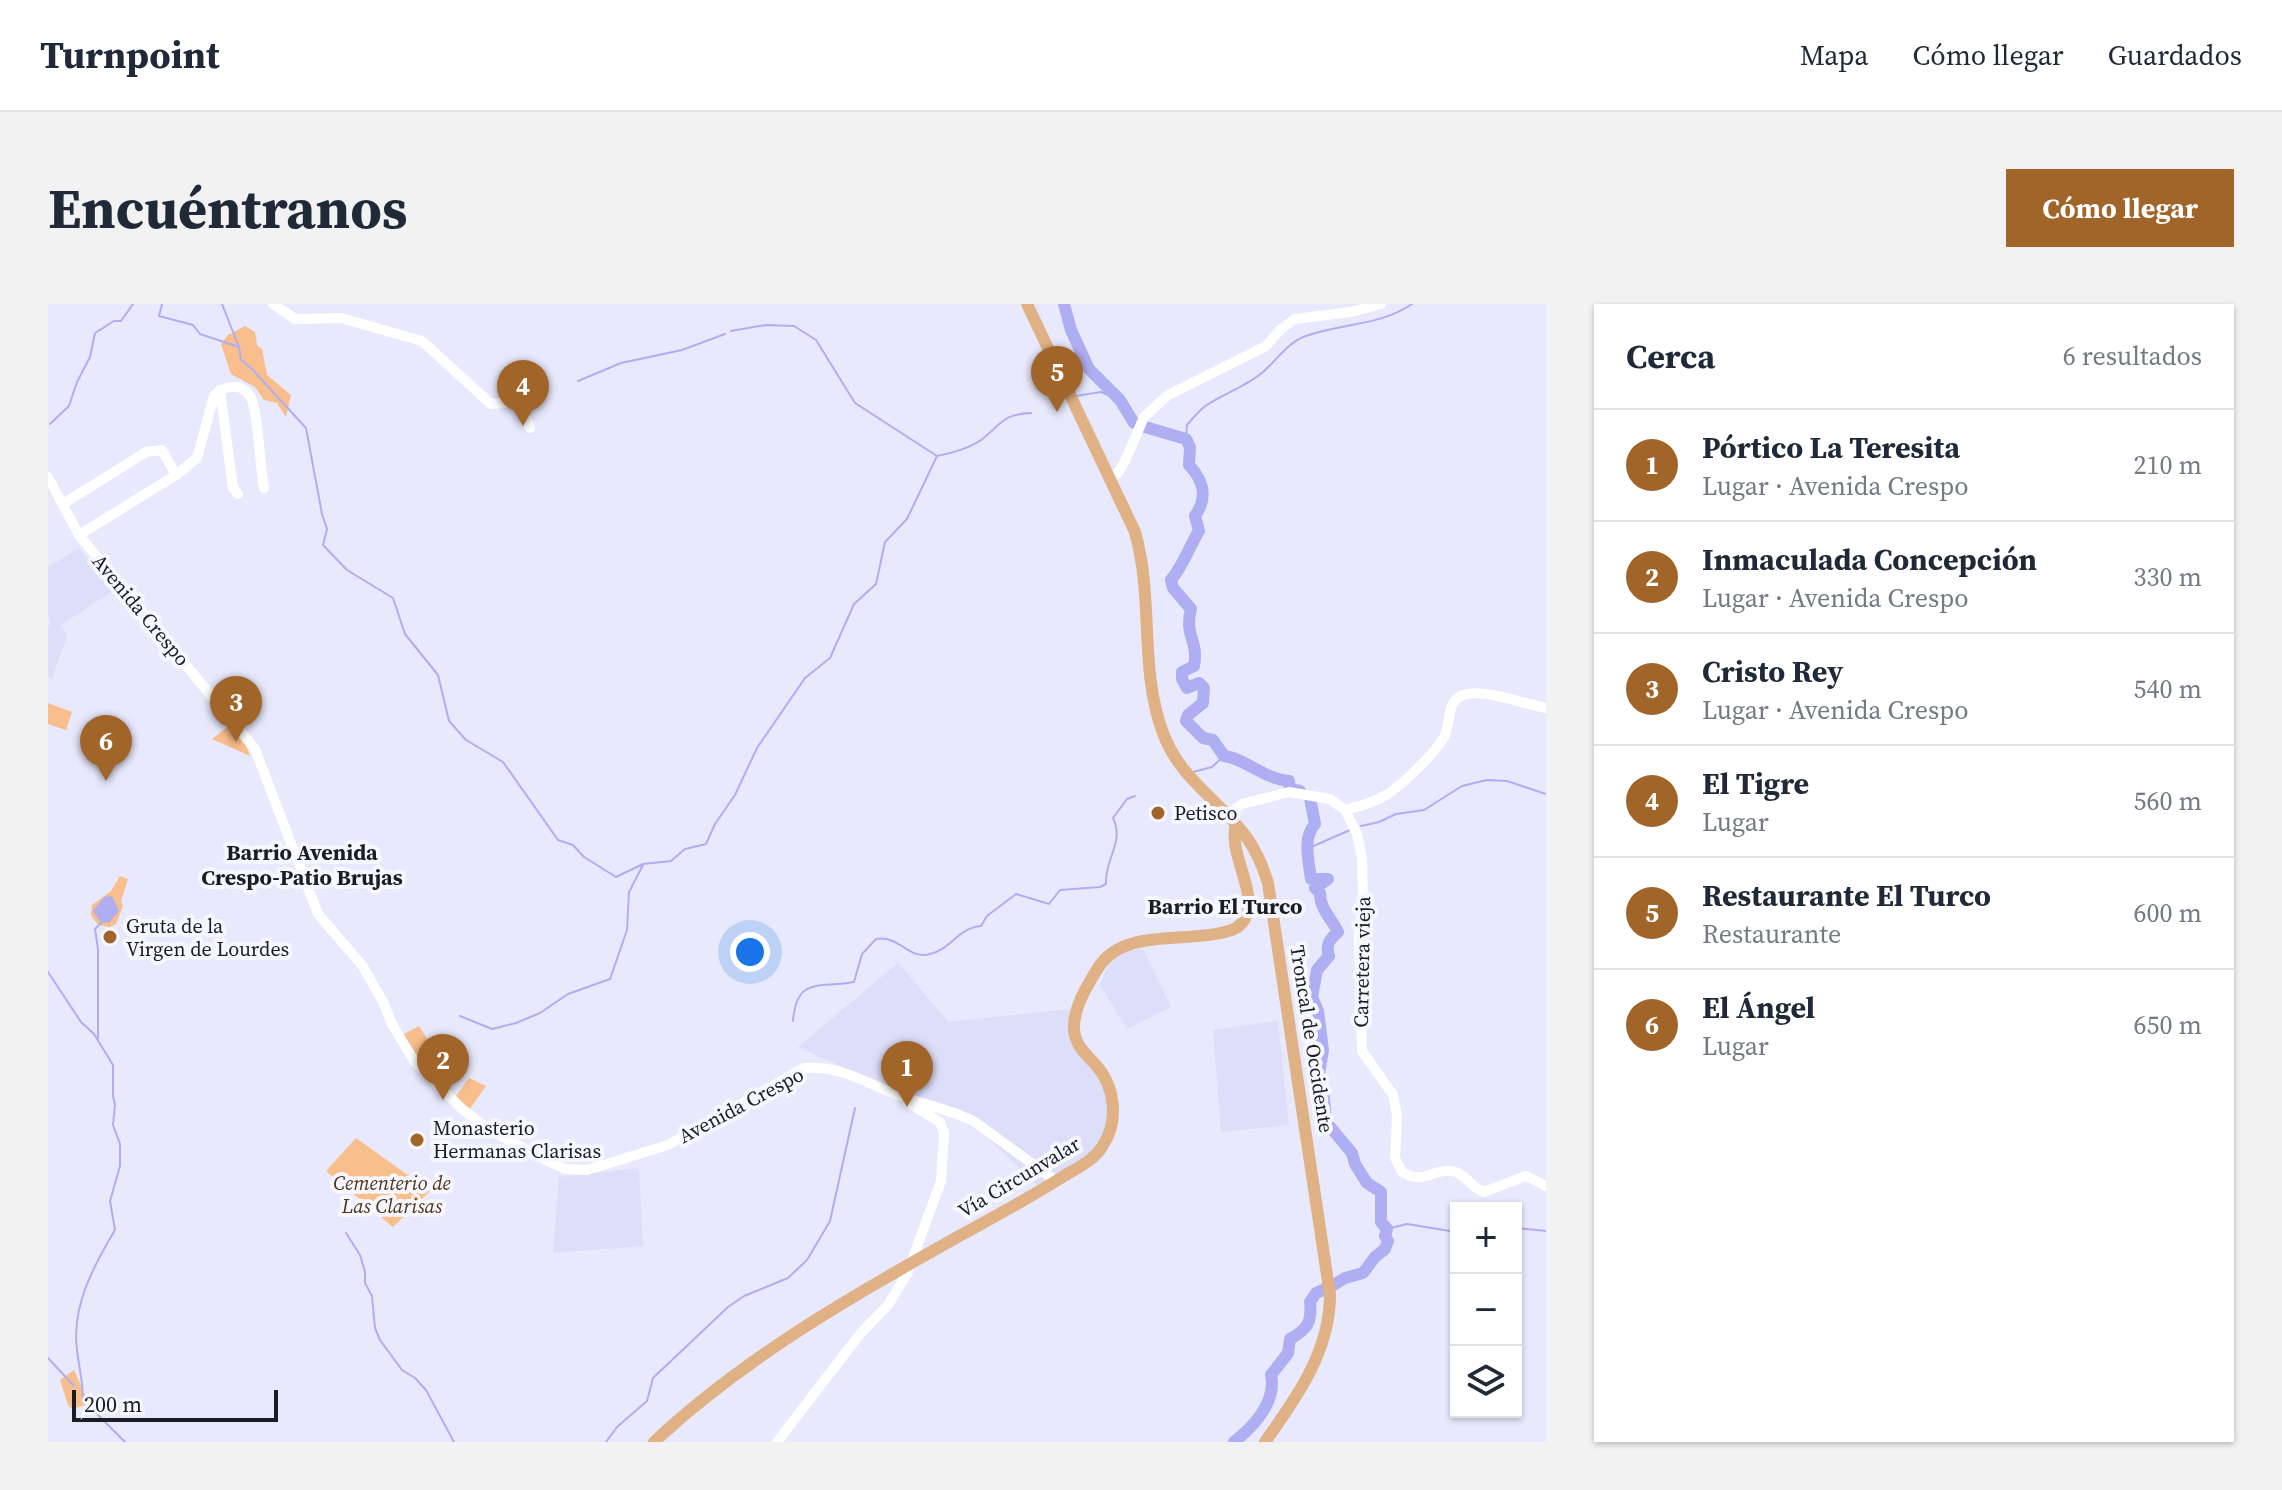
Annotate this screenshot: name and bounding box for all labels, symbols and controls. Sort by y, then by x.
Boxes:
text: Turnpoint [40,29,220,81]
text: Mapa [1800,36,1869,74]
text: Cómo llegar [1913,36,2064,74]
text: Guardados [2108,36,2242,74]
button: Cómo llegar [2006,169,2234,247]
text: Encuéntranos [48,170,407,247]
text: Cerca [1626,333,1715,379]
text: 6 resultados [2063,338,2202,374]
pin: 5 [1031,346,1083,412]
pin: 4 [497,360,549,426]
text: Pórtico La Teresita [1702,427,1960,468]
text: 1 [1645,447,1659,483]
text: 210 m [2134,447,2202,483]
text: Lugar · Avenida Crespo [1702,468,1968,504]
text: Inmaculada Concepción [1702,539,2037,580]
street label: Avenida Crespo [86,548,196,672]
text: 2 [1645,559,1659,595]
text: 330 m [2134,559,2202,595]
text: Lugar · Avenida Crespo [1702,580,1968,616]
text: Cristo Rey [1702,651,1843,692]
text: 3 [1645,671,1659,707]
text: 540 m [2134,671,2202,707]
pin: 3 [210,676,262,742]
text: Lugar · Avenida Crespo [1702,692,1968,728]
pin: 6 [80,715,132,781]
text: El Tigre [1702,763,1809,804]
text: 4 [1645,783,1659,819]
text: 560 m [2134,783,2202,819]
place label: Petisco [1174,799,1237,827]
marker: Petisco [1149,804,1167,822]
text: Lugar [1702,804,1769,840]
district label: Barrio Avenida Crespo-Patio Brujas [201,837,403,892]
text: Restaurante El Turco [1702,875,1991,916]
district label: Barrio El Turco [1148,891,1302,921]
street label: Carretera vieja [1347,895,1377,1028]
text: 5 [1645,895,1659,931]
text: 600 m [2134,895,2202,931]
place label: Gruta de la Virgen de Lourdes [126,912,289,963]
text: Restaurante [1702,916,1841,952]
marker: Gruta de la Virgen de Lourdes [101,928,119,946]
your location [730,932,770,972]
street label: Troncal de Occidente [1283,943,1341,1135]
text: El Ángel [1702,987,1815,1028]
text: 6 [1645,1007,1659,1043]
text: 650 m [2134,1007,2202,1043]
text: Lugar [1702,1028,1769,1064]
pin: 2 [417,1034,469,1100]
pin: 1 [881,1041,933,1107]
street label: Avenida Crespo [673,1060,809,1150]
place label: Monasterio Hermanas Clarisas [433,1114,601,1165]
street label: Vía Circunvalar [953,1129,1086,1224]
marker: Monasterio Hermanas Clarisas [408,1131,426,1149]
park label: Cementerio de Las Clarisas [333,1169,451,1220]
map controls [1450,1202,1522,1418]
button: + [1450,1202,1522,1274]
button: − [1450,1274,1522,1346]
button: layers [1450,1346,1522,1418]
scale bar [72,1386,278,1422]
text: 200 m [84,1389,142,1419]

